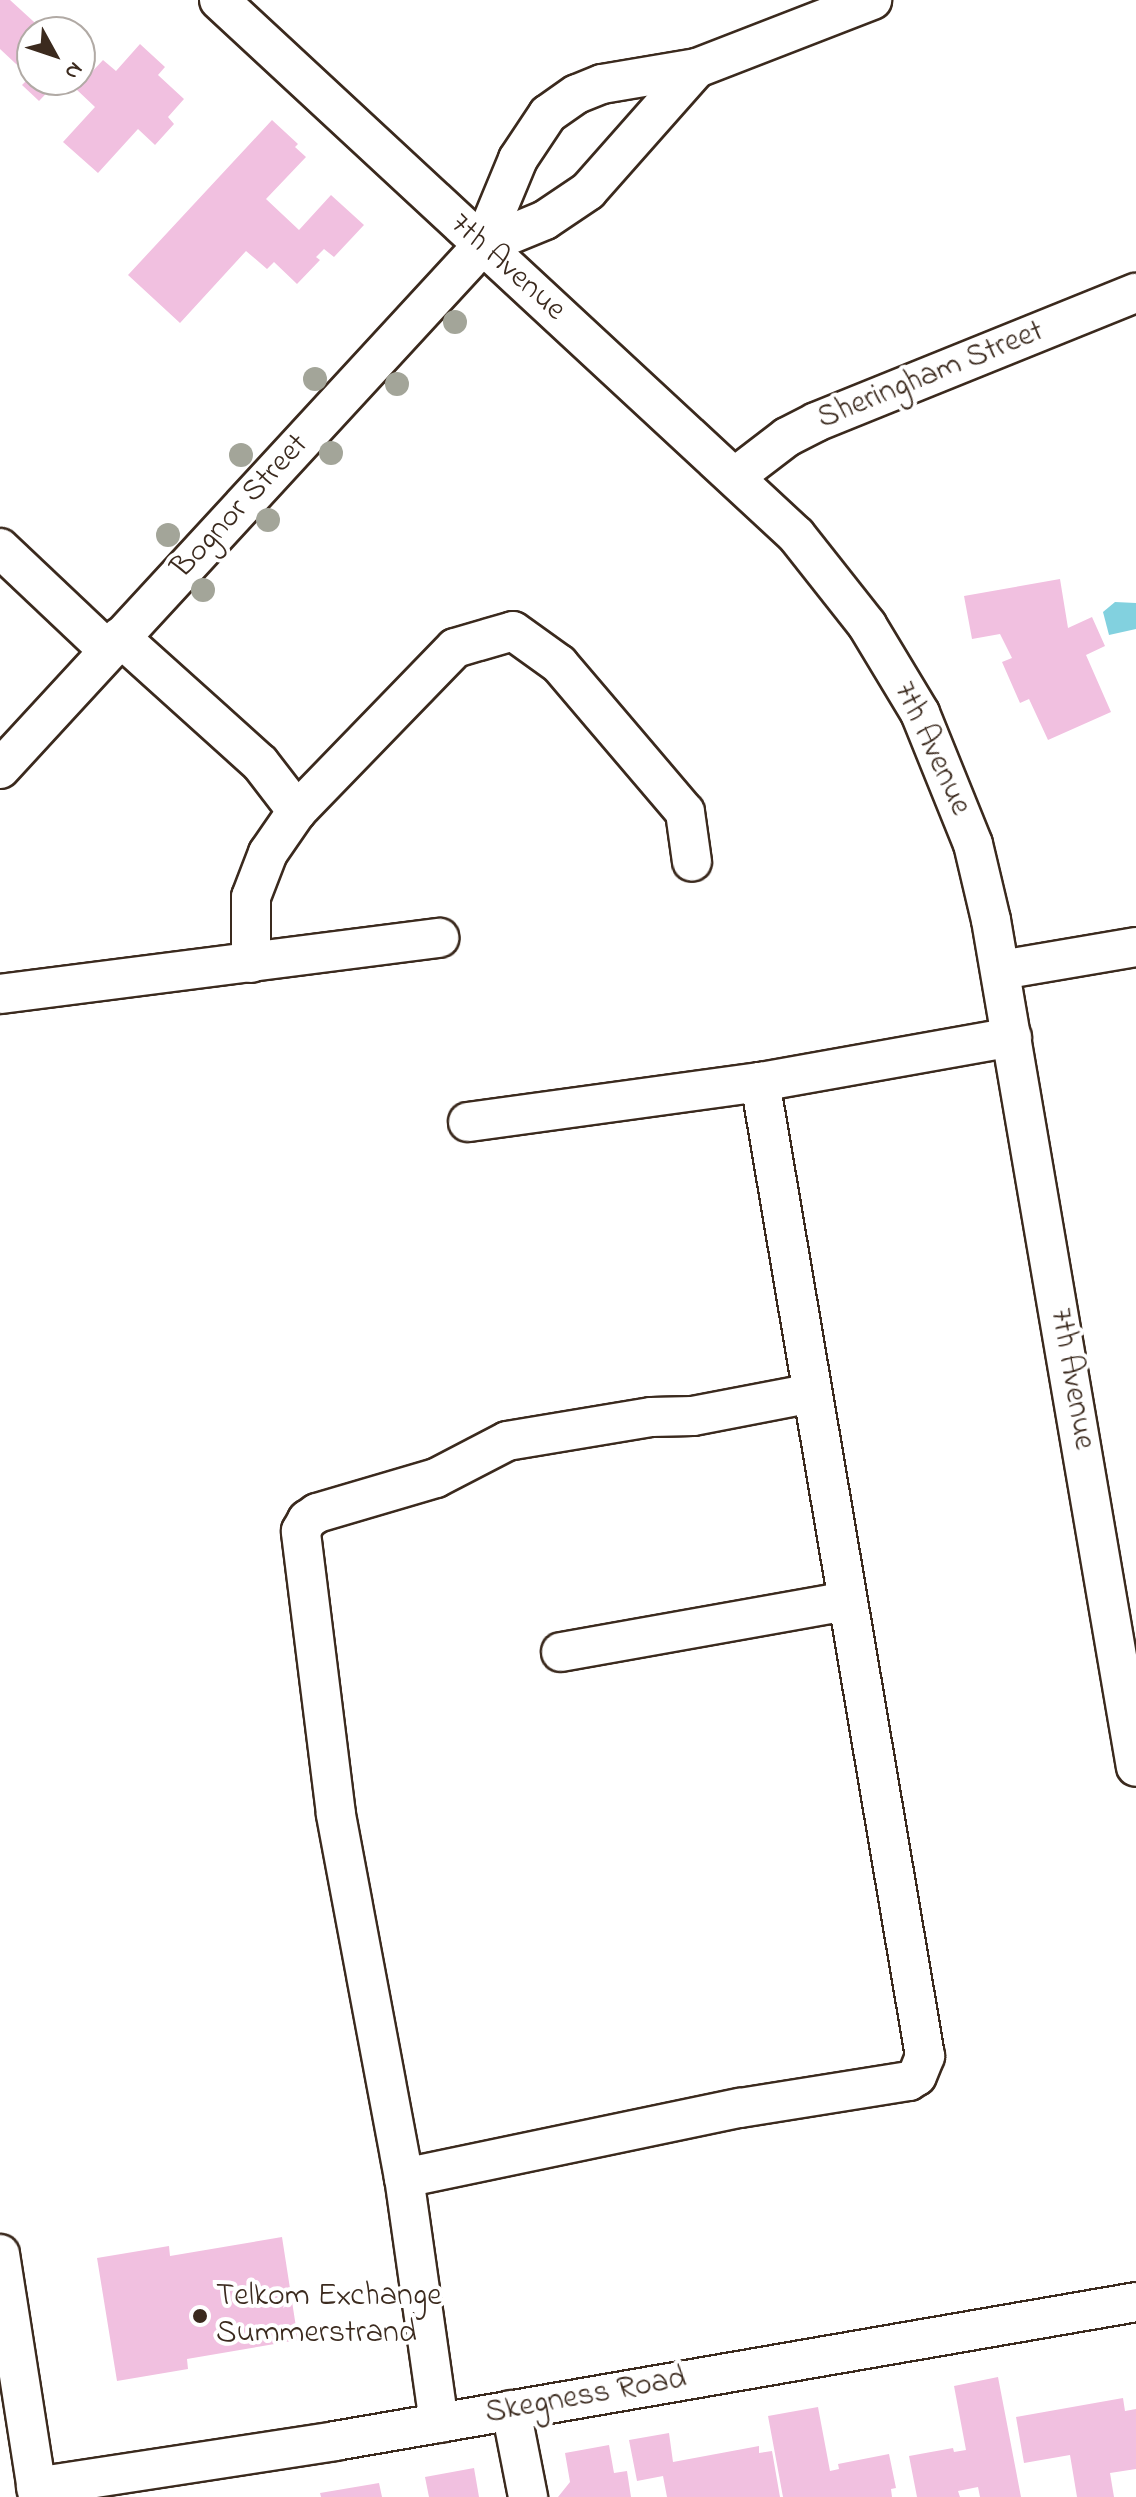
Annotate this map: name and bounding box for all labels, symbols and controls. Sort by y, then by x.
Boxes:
north arrow [16,16,96,96]
text: N [56,54,90,86]
street label: 7th Avenue [441,206,573,330]
street label: Sheringham Street [812,313,1050,439]
street label: Bognor Street [164,427,318,587]
street label: 7th Avenue [883,676,979,822]
street label: 7th Avenue [1040,1305,1102,1453]
place label: Telkom Exchange Summerstrand [216,2279,442,2354]
marker: Telkom Exchange Summerstrand [191,2307,209,2325]
street label: Skegness Road [482,2360,690,2434]

